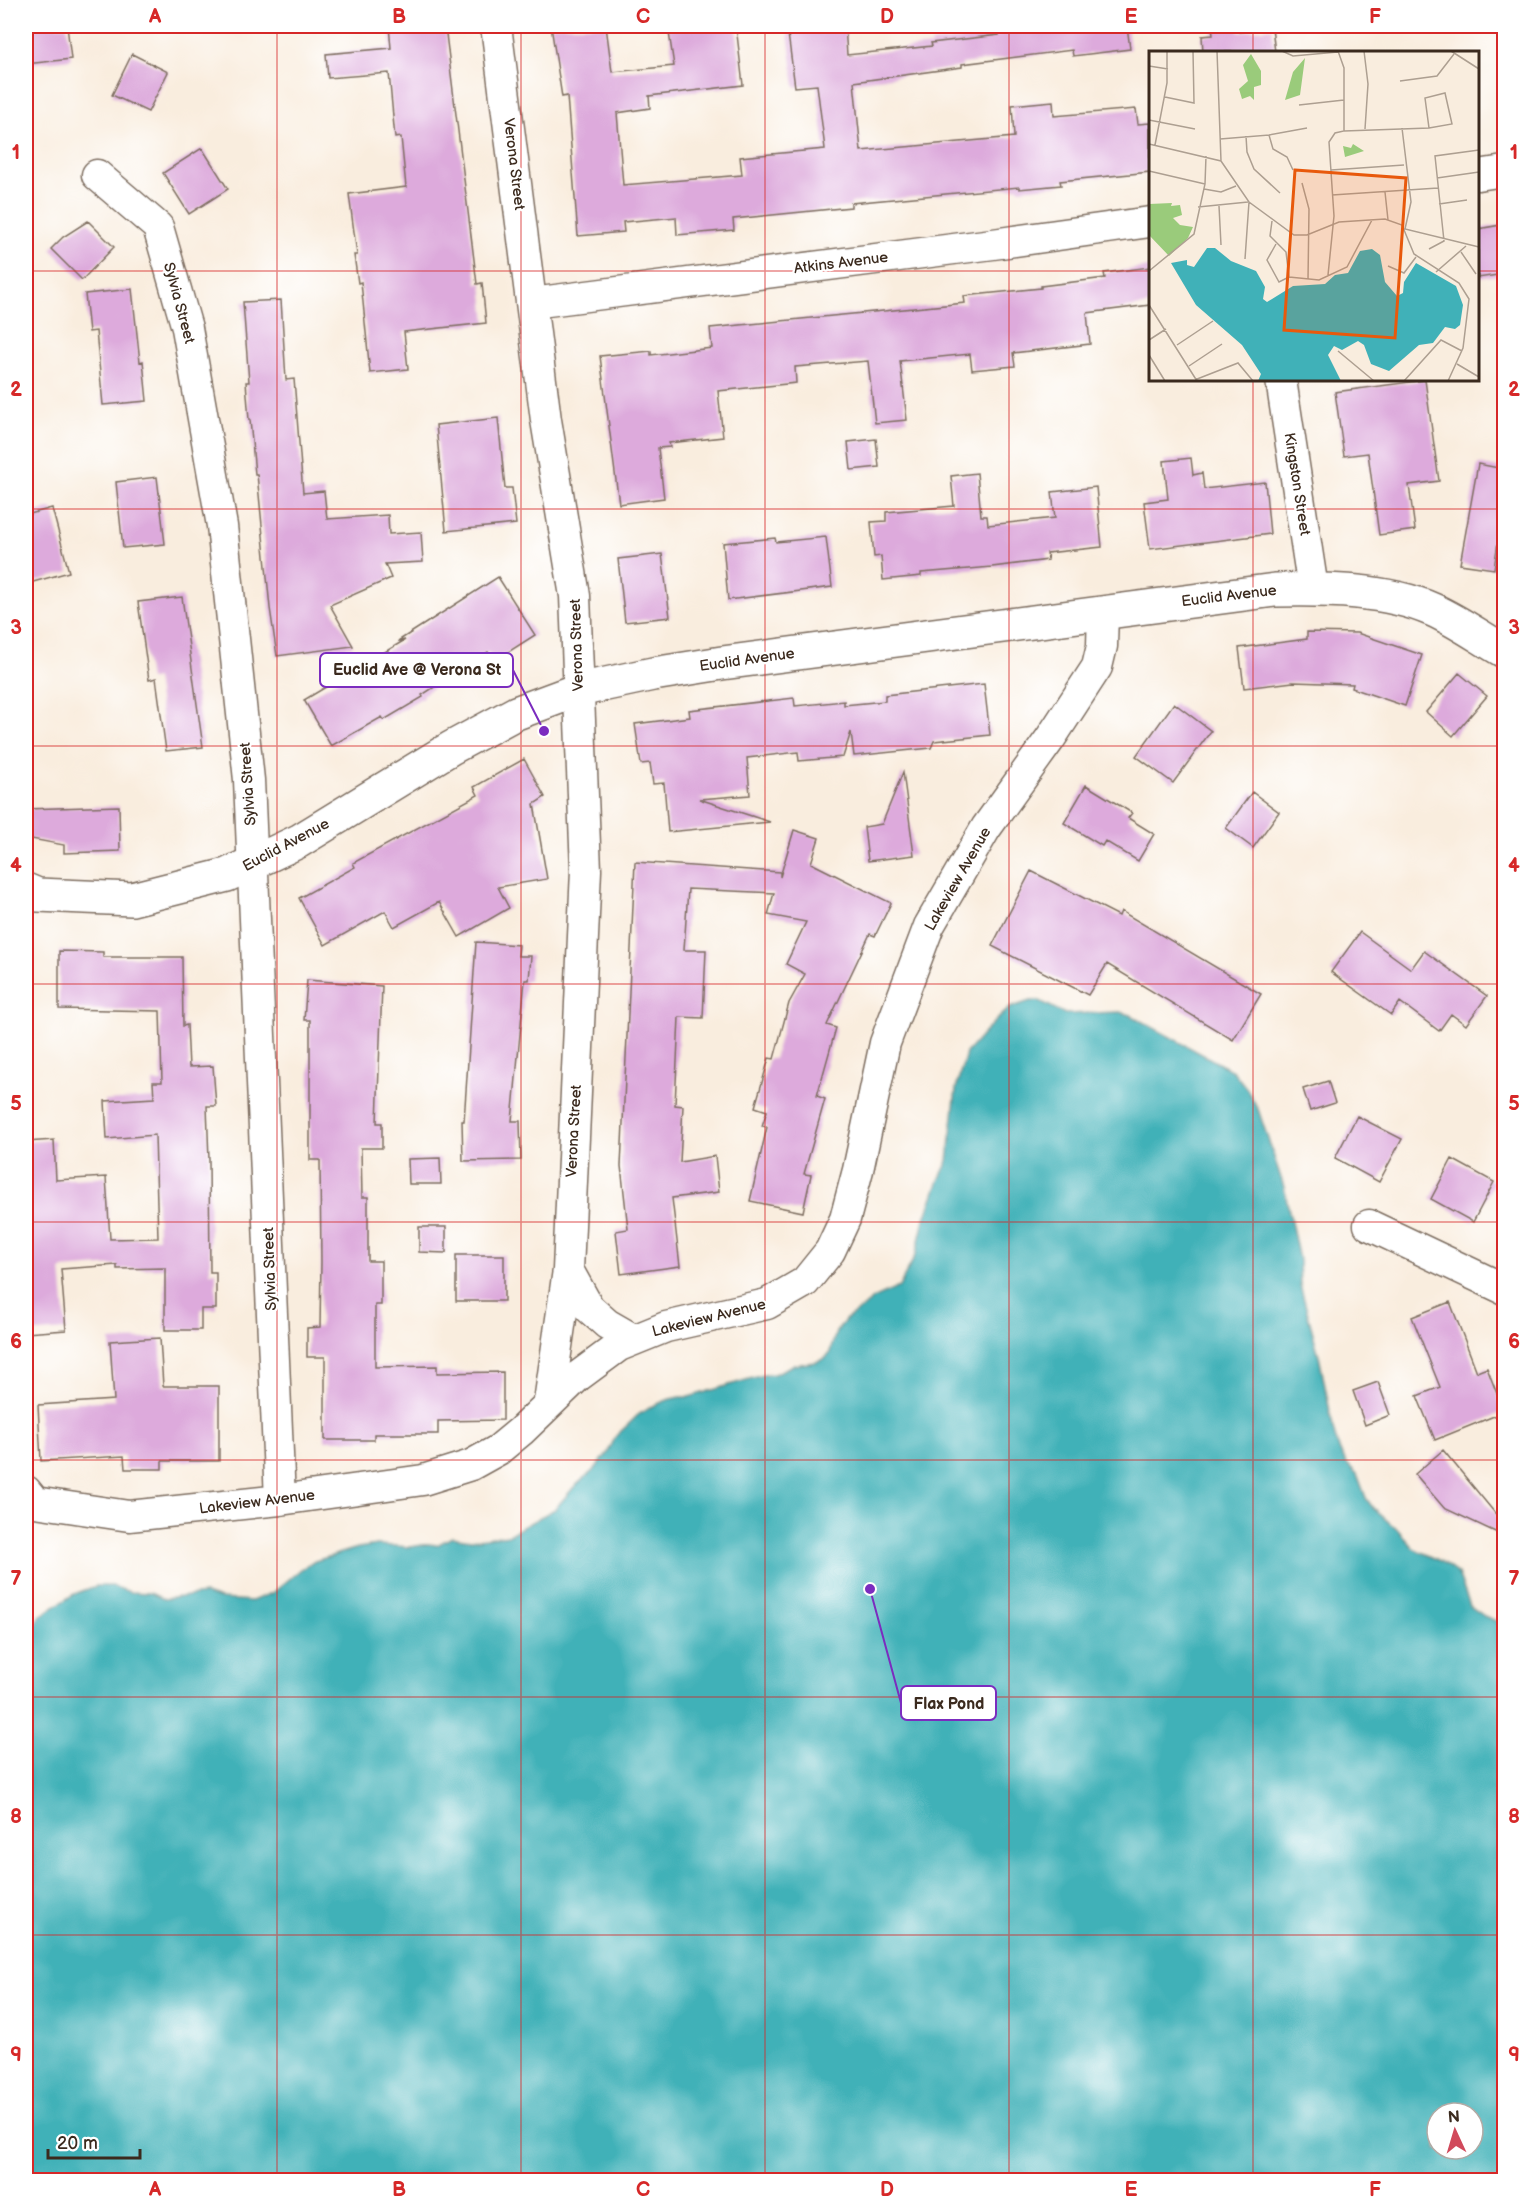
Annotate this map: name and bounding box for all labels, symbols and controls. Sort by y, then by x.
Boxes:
text: A [148,5,162,29]
text: B [392,5,406,29]
text: C [636,5,650,29]
text: D [880,5,894,29]
text: E [1125,5,1138,29]
text: F [1369,5,1381,29]
inset map [1149,51,1479,381]
street label: Verona Street [499,117,529,211]
text: 1 [12,141,20,165]
text: 1 [1510,141,1518,165]
street label: Atkins Avenue [793,248,889,278]
street label: Sylvia Street [159,260,199,346]
text: 2 [10,378,22,402]
text: 2 [1508,378,1520,402]
street label: Kingston Street [1279,431,1315,537]
street label: Euclid Avenue [1180,581,1278,611]
street label: Verona Street [566,598,588,692]
text: 3 [10,616,22,640]
text: 3 [1508,616,1520,640]
street label: Euclid Avenue [698,644,796,676]
callout: Euclid Ave @ Verona St [320,653,513,687]
text: Euclid Ave @ Verona St [333,661,502,680]
street label: Sylvia Street [236,741,260,826]
street label: Euclid Avenue [239,814,333,876]
street label: Lakeview Avenue [921,824,995,934]
text: 4 [10,854,22,878]
text: 4 [1508,854,1520,878]
street label: Verona Street [562,1084,586,1178]
text: 5 [10,1092,22,1116]
text: 5 [1508,1092,1520,1116]
street label: Sylvia Street [259,1227,281,1311]
street label: Lakeview Avenue [650,1295,768,1341]
text: 6 [10,1330,22,1354]
text: 6 [1508,1330,1520,1354]
street label: Lakeview Avenue [198,1485,316,1519]
text: 7 [10,1567,22,1591]
text: 7 [1508,1567,1520,1591]
callout: Flax Pond [901,1686,996,1720]
text: Flax Pond [914,1695,984,1714]
text: 8 [10,1805,22,1829]
text: 8 [1508,1805,1520,1829]
text: 9 [10,2043,22,2067]
text: 9 [1508,2043,1520,2067]
north arrow [1425,2101,1485,2161]
text: N [1447,2108,1461,2127]
scale bar [48,2122,140,2160]
text: 20 m [57,2133,98,2154]
text: A [148,2178,162,2202]
text: B [392,2178,406,2202]
text: C [636,2178,650,2202]
text: D [880,2178,894,2202]
text: E [1125,2178,1138,2202]
text: F [1369,2178,1381,2202]

